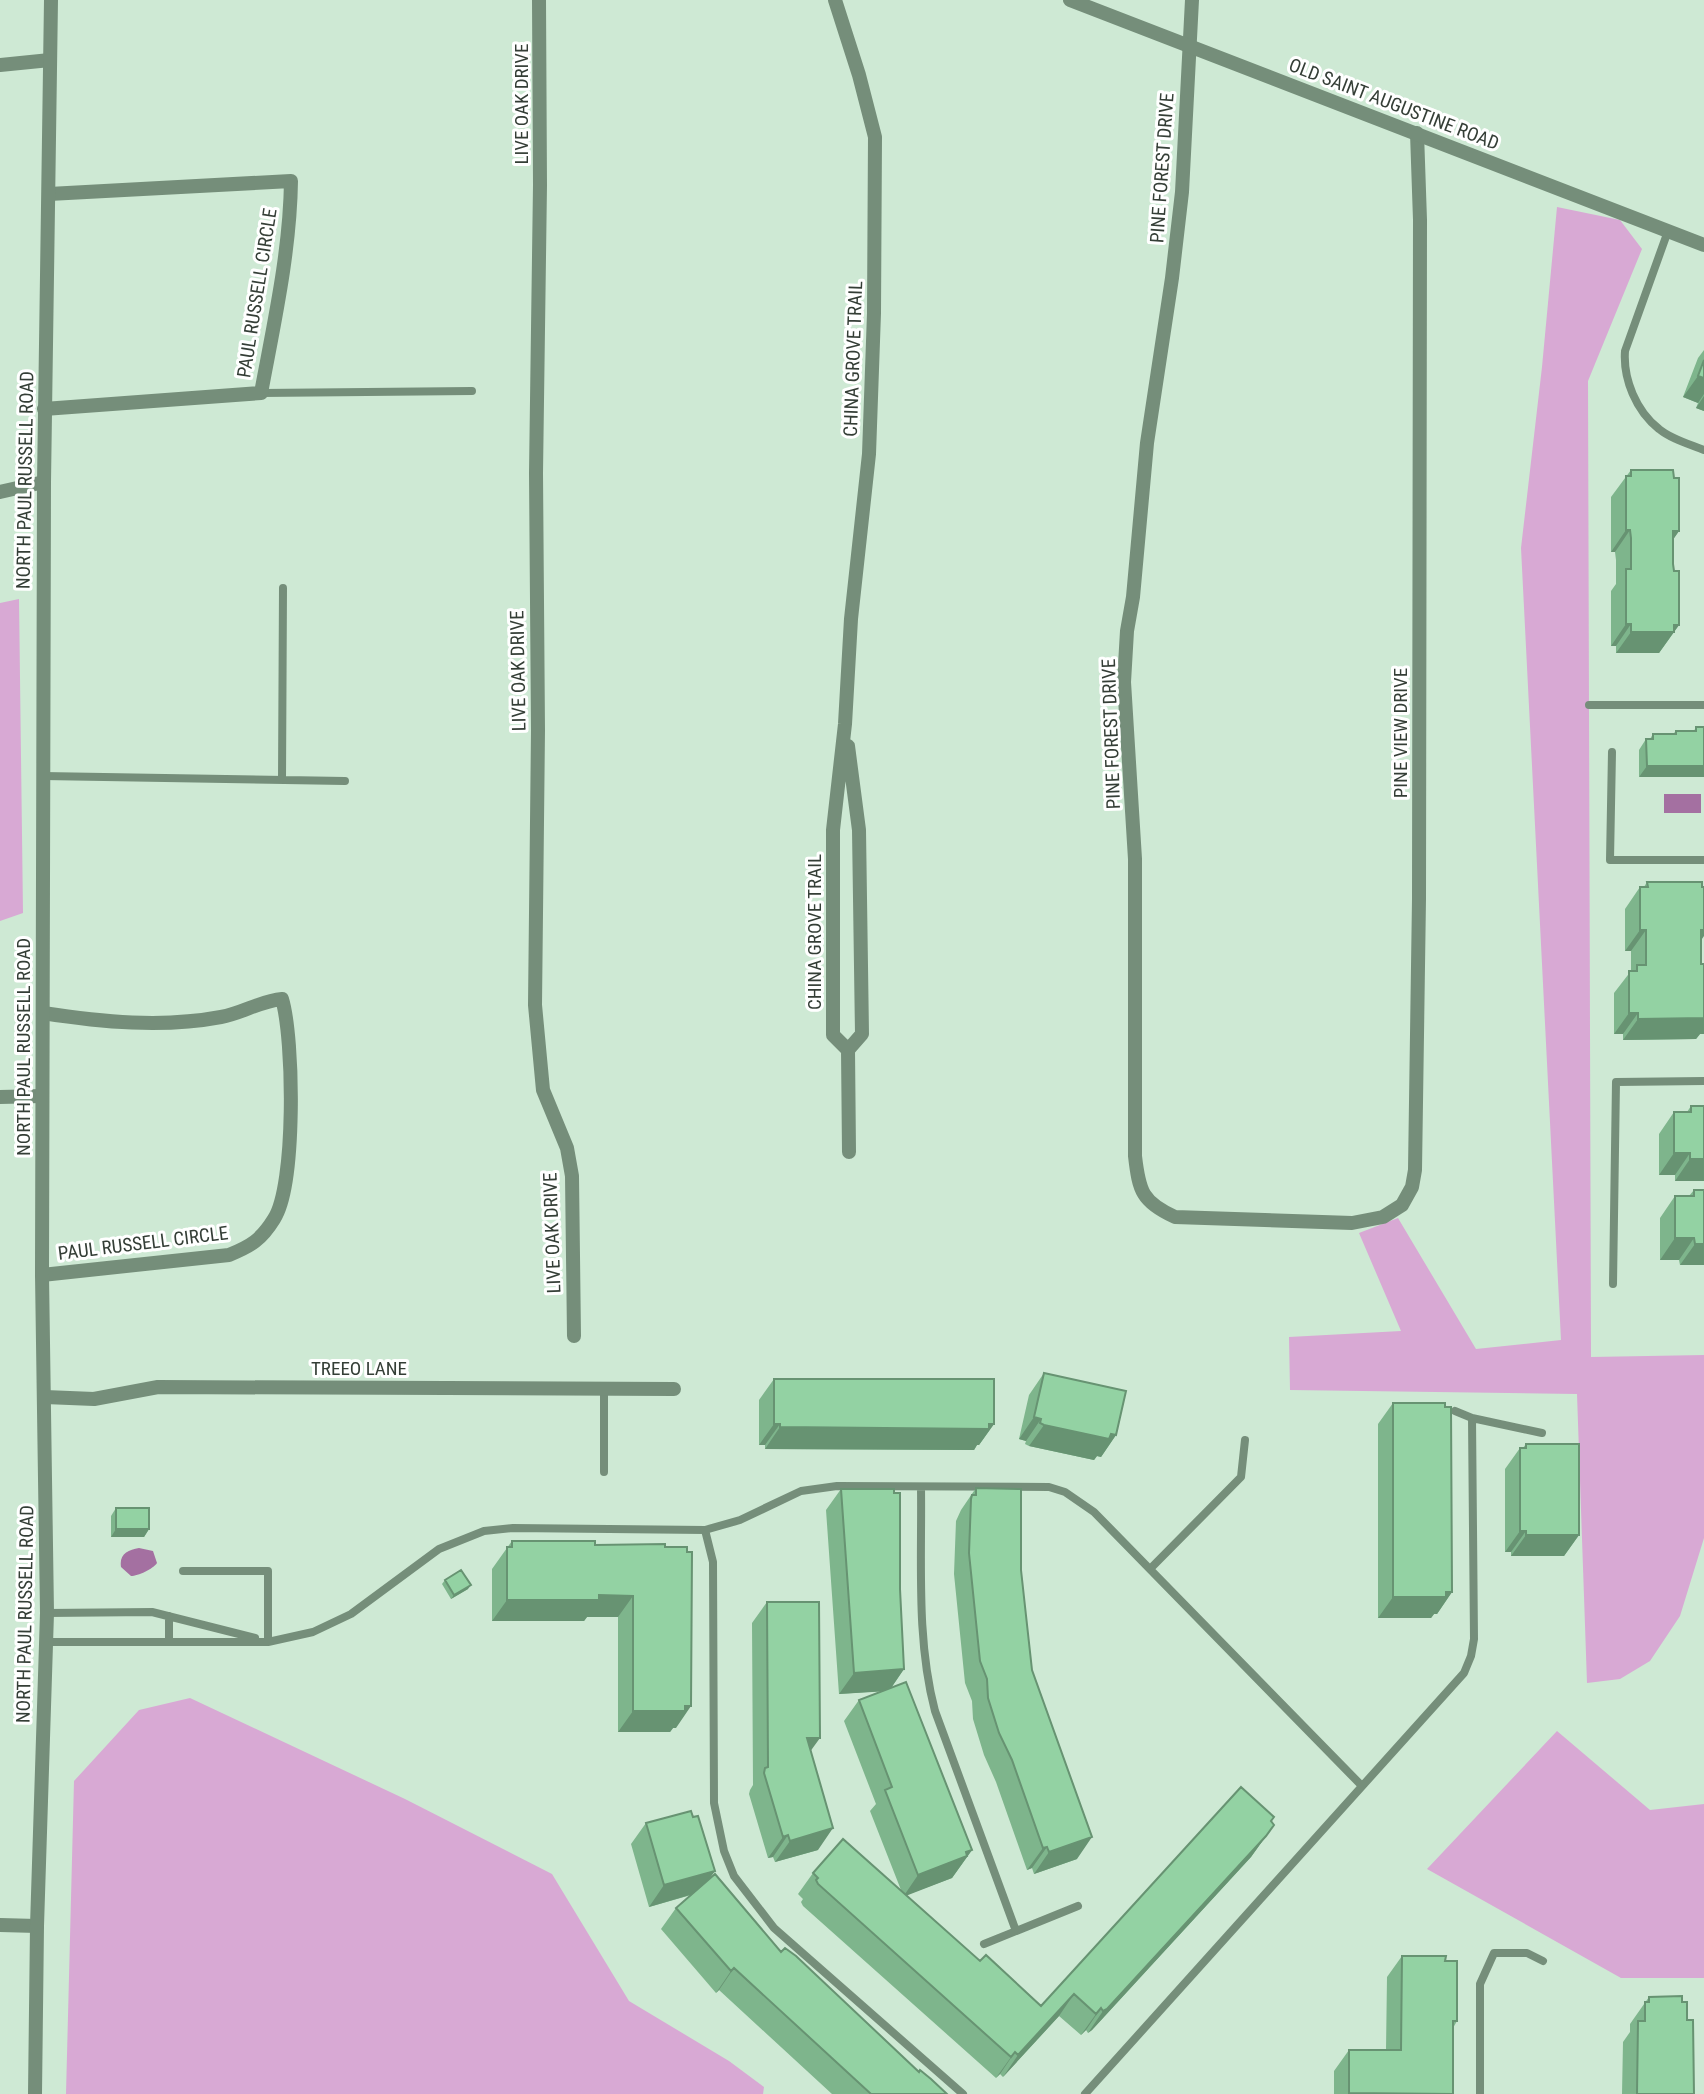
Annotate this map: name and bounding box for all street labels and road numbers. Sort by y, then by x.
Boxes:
street label: LIVE OAK DRIVE [510,44,533,164]
street label: OLD SAINT AUGUSTINE ROAD [1286,53,1502,155]
street label: PINE FOREST DRIVE [1145,92,1179,244]
street label: PAUL RUSSELL CIRCLE [232,207,282,379]
street label: CHINA GROVE TRAIL [839,281,867,437]
street label: NORTH PAUL RUSSELL ROAD [12,371,38,589]
street label: LIVE OAK DRIVE [505,610,531,732]
street label: PINE FOREST DRIVE [1097,658,1125,810]
street label: PINE VIEW DRIVE [1389,668,1412,798]
street label: CHINA GROVE TRAIL [803,854,826,1010]
street label: NORTH PAUL RUSSELL ROAD [12,938,35,1156]
street label: LIVE OAK DRIVE [538,1172,566,1294]
street label: PAUL RUSSELL CIRCLE [57,1221,229,1265]
street label: TREEO LANE [311,1357,407,1380]
street label: NORTH PAUL RUSSELL ROAD [12,1505,38,1723]

